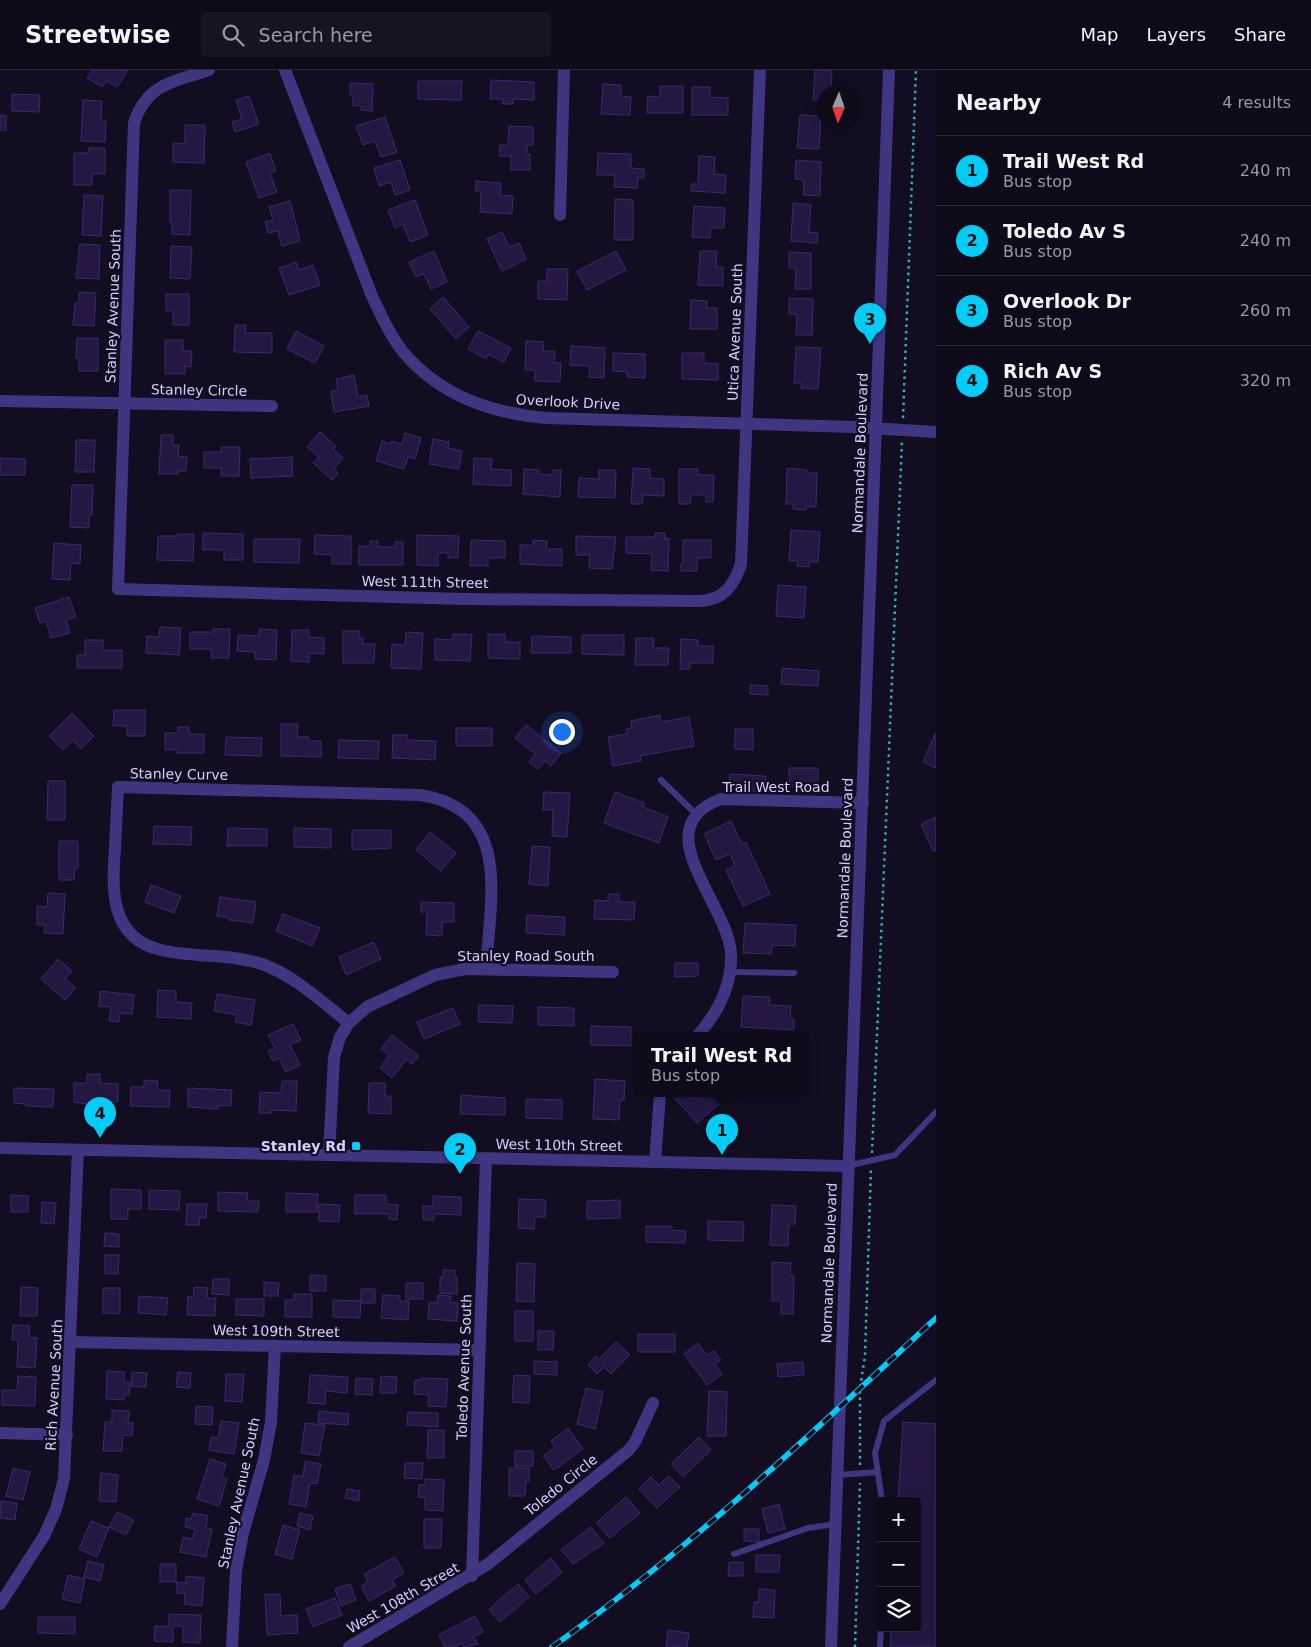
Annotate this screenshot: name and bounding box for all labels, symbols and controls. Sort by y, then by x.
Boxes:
search box [201,12,551,57]
text: Streetwise [25,21,171,49]
icon: search [219,21,247,49]
text: Search here [259,24,373,46]
text: Map [1080,24,1118,45]
text: Layers [1146,24,1206,45]
text: Share [1234,24,1286,45]
north arrow [816,85,861,130]
text: Nearby [956,91,1041,115]
text: 4 results [1222,93,1291,112]
text: Trail West Rd [1003,150,1144,172]
text: 1 [966,161,978,180]
text: 240 m [1240,161,1291,180]
text: Bus stop [1003,172,1072,191]
text: Toledo Av S [1003,220,1126,242]
street label: Stanley Avenue South [102,229,124,383]
text: 2 [966,231,978,250]
text: 240 m [1240,231,1291,250]
text: Bus stop [1003,242,1072,261]
street label: Utica Avenue South [725,263,745,401]
text: Overlook Dr [1003,290,1131,312]
text: 3 [966,301,978,320]
text: 260 m [1240,301,1291,320]
pin: 3 [854,303,886,344]
text: Bus stop [1003,312,1072,331]
text: Rich Av S [1003,360,1102,382]
text: 4 [966,371,978,390]
text: 320 m [1240,371,1291,390]
street label: Normandale Boulevard [849,372,871,534]
street label: Stanley Circle [151,381,247,399]
text: Bus stop [1003,382,1072,401]
street label: Overlook Drive [515,391,621,413]
street label: West 111th Street [361,573,489,591]
your location [549,719,575,745]
street label: Stanley Curve [130,765,228,783]
street label: Normandale Boulevard [834,777,856,939]
street label: Trail West Road [721,779,830,795]
street label: Stanley Road South [457,948,595,964]
popup [634,1032,809,1097]
text: Trail West Rd [651,1044,792,1066]
text: Bus stop [651,1066,720,1085]
pin: 4 [84,1097,116,1138]
pin: 1 [706,1114,738,1155]
pin: 2 [444,1133,476,1174]
street label: West 110th Street [495,1136,623,1154]
place label: Stanley Rd [261,1138,346,1154]
marker: Stanley Rd [350,1140,362,1152]
street label: Normandale Boulevard [818,1182,840,1344]
street label: Toledo Avenue South [453,1294,475,1441]
street label: Rich Avenue South [43,1319,65,1451]
street label: West 109th Street [212,1322,340,1340]
street label: Stanley Avenue South [215,1416,263,1570]
street label: Toledo Circle [521,1451,600,1520]
map controls [876,1497,921,1632]
button: + [876,1497,921,1542]
button: − [876,1542,921,1587]
street label: West 108th Street [344,1559,462,1637]
button: layers [876,1587,921,1632]

